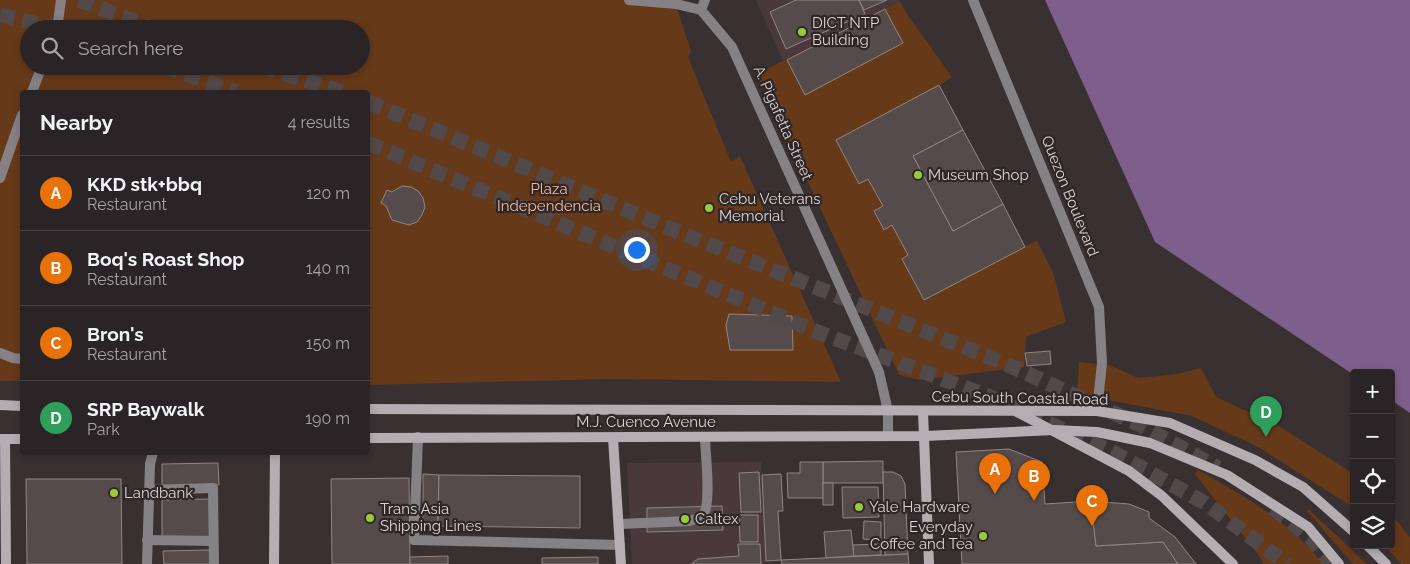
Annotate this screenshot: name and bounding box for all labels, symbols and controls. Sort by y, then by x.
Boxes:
place label: DICT NTP Building [812,14,879,49]
search box [20,20,370,75]
marker: DICT NTP Building [796,26,808,38]
icon: search [38,34,66,62]
text: Search here [78,37,184,59]
street label: A. Pigafetta Street [750,63,816,183]
text: Nearby [40,110,113,135]
text: 4 results [288,113,350,132]
street label: Quezon Boulevard [1038,133,1102,259]
place label: Museum Shop [928,166,1029,184]
marker: Museum Shop [912,169,924,181]
text: KKD stk+bbq [87,173,202,195]
park label: Plaza Independencia [497,180,601,215]
text: A [51,184,61,203]
text: 120 m [306,184,350,203]
place label: Cebu Veterans Memorial [719,190,821,225]
text: Restaurant [87,195,167,214]
marker: Cebu Veterans Memorial [703,202,715,214]
your location [624,237,650,263]
text: Boq's Roast Shop [87,248,244,270]
text: B [51,259,61,278]
text: 140 m [306,259,350,278]
text: Restaurant [87,270,167,289]
text: Bron's [87,323,144,345]
text: C [51,334,61,353]
text: 150 m [306,334,350,353]
text: Restaurant [87,345,167,364]
map controls [1350,369,1395,549]
button: + [1350,369,1395,414]
street label: Cebu South Coastal Road [931,387,1109,409]
pin: D [1250,396,1282,437]
text: SRP Baywalk [87,398,204,420]
text: D [50,409,62,428]
text: 190 m [305,409,350,428]
street label: M.J. Cuenco Avenue [576,413,716,431]
button: − [1350,414,1395,459]
text: Park [87,420,120,439]
pin: A [979,453,1011,494]
button: locate [1350,459,1395,504]
pin: B [1018,460,1050,501]
place label: Landbank [124,484,193,502]
pin: C [1076,485,1108,526]
marker: Landbank [108,487,120,499]
place label: Yale Hardware [869,498,970,516]
place label: Trans Asia Shipping Lines [380,500,482,535]
marker: Yale Hardware [853,501,865,513]
button: layers [1350,504,1395,549]
place label: Caltex [695,510,739,528]
marker: Trans Asia Shipping Lines [364,512,376,524]
marker: Caltex [679,513,691,525]
place label: Everyday Coffee and Tea [870,518,973,553]
marker: Everyday Coffee and Tea [977,530,989,542]

